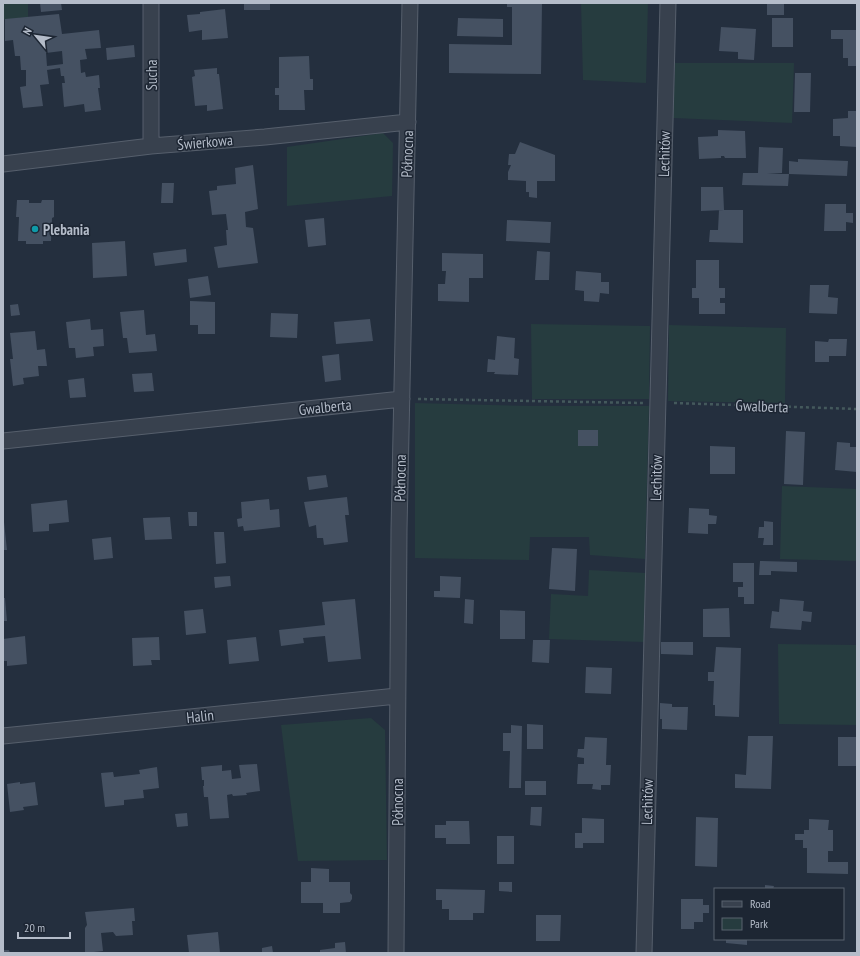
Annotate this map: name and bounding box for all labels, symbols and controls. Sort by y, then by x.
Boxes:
north arrow [16,16,56,56]
text: N [20,25,35,37]
street label: Sucha [142,60,161,90]
street label: Świerkowa [176,130,234,154]
street label: Północna [397,130,417,178]
street label: Lechitów [654,131,674,177]
place label: Plebania [43,220,89,239]
marker: Plebania [30,224,40,234]
street label: Gwalberta [298,395,352,419]
street label: Gwalberta [735,396,789,416]
street label: Północna [390,454,410,502]
street label: Lechitów [646,455,666,501]
street label: Halin [185,705,215,727]
street label: Północna [388,778,407,826]
street label: Lechitów [637,779,657,825]
legend [714,888,844,940]
text: Road [750,896,770,911]
scale bar [18,914,70,940]
text: Park [750,916,768,931]
text: 20 m [24,920,45,935]

